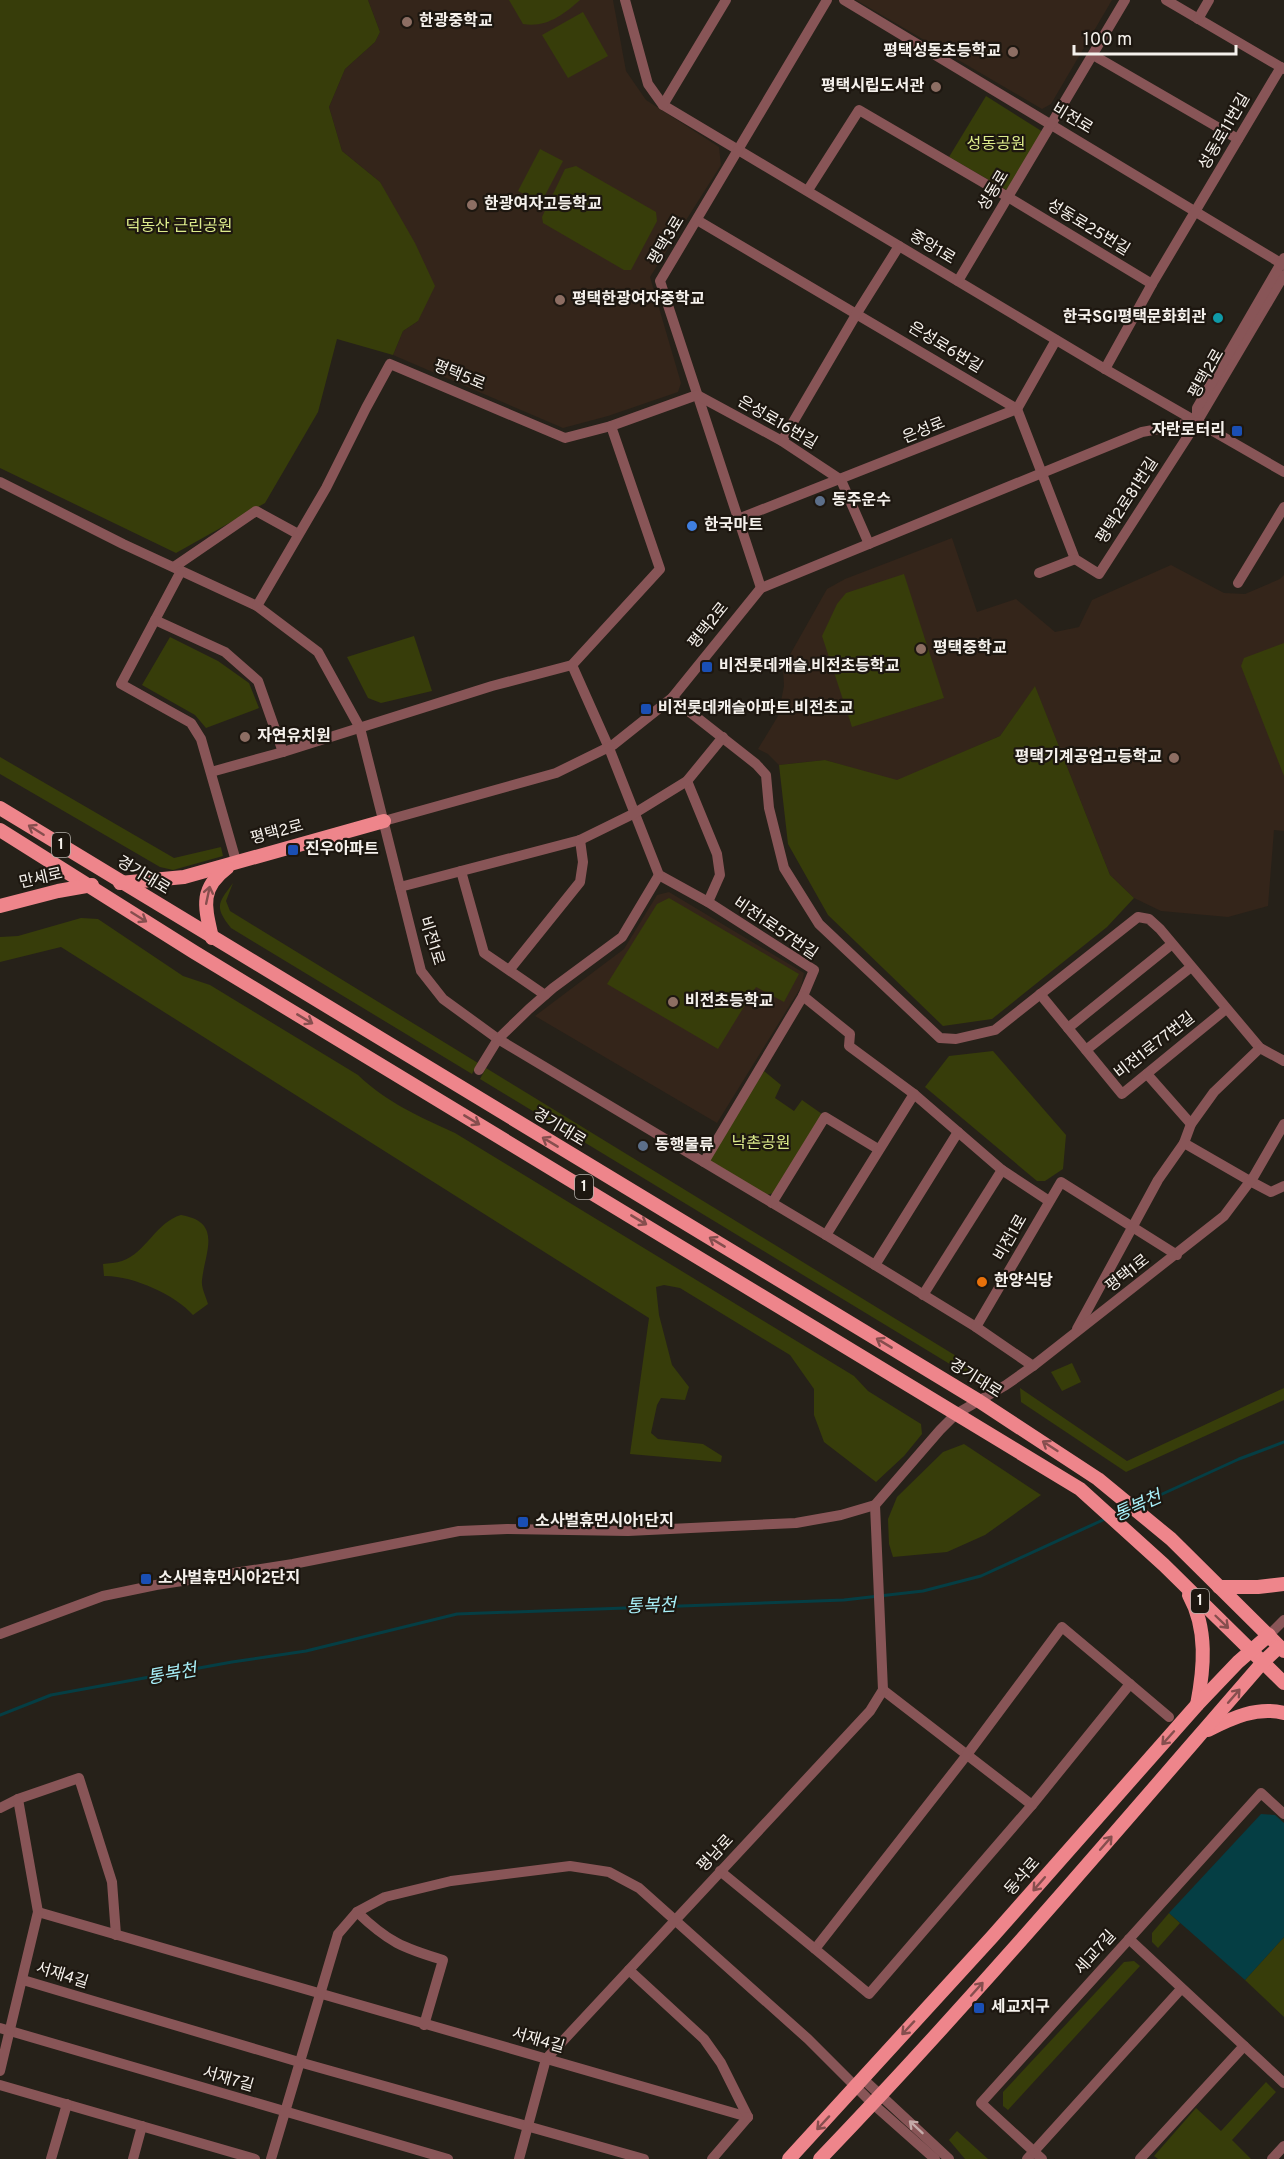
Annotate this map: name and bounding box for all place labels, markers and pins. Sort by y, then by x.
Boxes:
place label: 한광중학교 [419,11,493,32]
marker: 한광중학교 [400,15,414,29]
place label: 평택성동초등학교 [883,41,1001,62]
marker: 평택성동초등학교 [1006,45,1020,59]
place label: 평택시립도서관 [821,77,924,97]
marker: 평택시립도서관 [929,80,943,94]
place label: 한광여자고등학교 [484,194,602,215]
marker: 한광여자고등학교 [465,198,479,212]
place label: 평택한광여자중학교 [572,289,705,310]
marker: 평택한광여자중학교 [553,293,567,307]
place label: 한국SGI평택문화회관 [1063,307,1206,328]
marker: 한국SGI평택문화회관 [1211,311,1225,325]
place label: 자란로터리 [1151,421,1225,441]
marker: 자란로터리 [1230,424,1244,438]
place label: 동주운수 [832,491,891,511]
marker: 동주운수 [813,494,827,508]
place label: 한국마트 [704,515,763,536]
marker: 한국마트 [685,519,699,533]
place label: 평택중학교 [933,638,1007,659]
marker: 평택중학교 [914,642,928,656]
place label: 비전롯데캐슬.비전초등학교 [719,656,900,677]
marker: 비전롯데캐슬.비전초등학교 [700,660,714,674]
place label: 비전롯데캐슬아파트.비전초교 [658,699,854,719]
marker: 비전롯데캐슬아파트.비전초교 [639,702,653,716]
place label: 자연유치원 [257,727,331,747]
marker: 자연유치원 [238,730,252,744]
place label: 평택기계공업고등학교 [1015,747,1162,768]
marker: 평택기계공업고등학교 [1167,751,1181,765]
place label: 진우아파트 [305,840,379,860]
marker: 진우아파트 [286,843,300,857]
place label: 비전초등학교 [685,991,774,1012]
marker: 비전초등학교 [666,995,680,1009]
place label: 동행물류 [655,1136,714,1156]
marker: 동행물류 [636,1139,650,1153]
place label: 한양식당 [994,1271,1053,1292]
marker: 한양식당 [975,1275,989,1289]
place label: 소사벌휴먼시아1단지 [535,1512,674,1532]
marker: 소사벌휴먼시아1단지 [516,1515,530,1529]
place label: 소사벌휴먼시아2단지 [158,1569,300,1589]
marker: 소사벌휴먼시아2단지 [139,1572,153,1586]
place label: 세교지구 [991,1998,1050,2018]
marker: 세교지구 [972,2001,986,2015]

